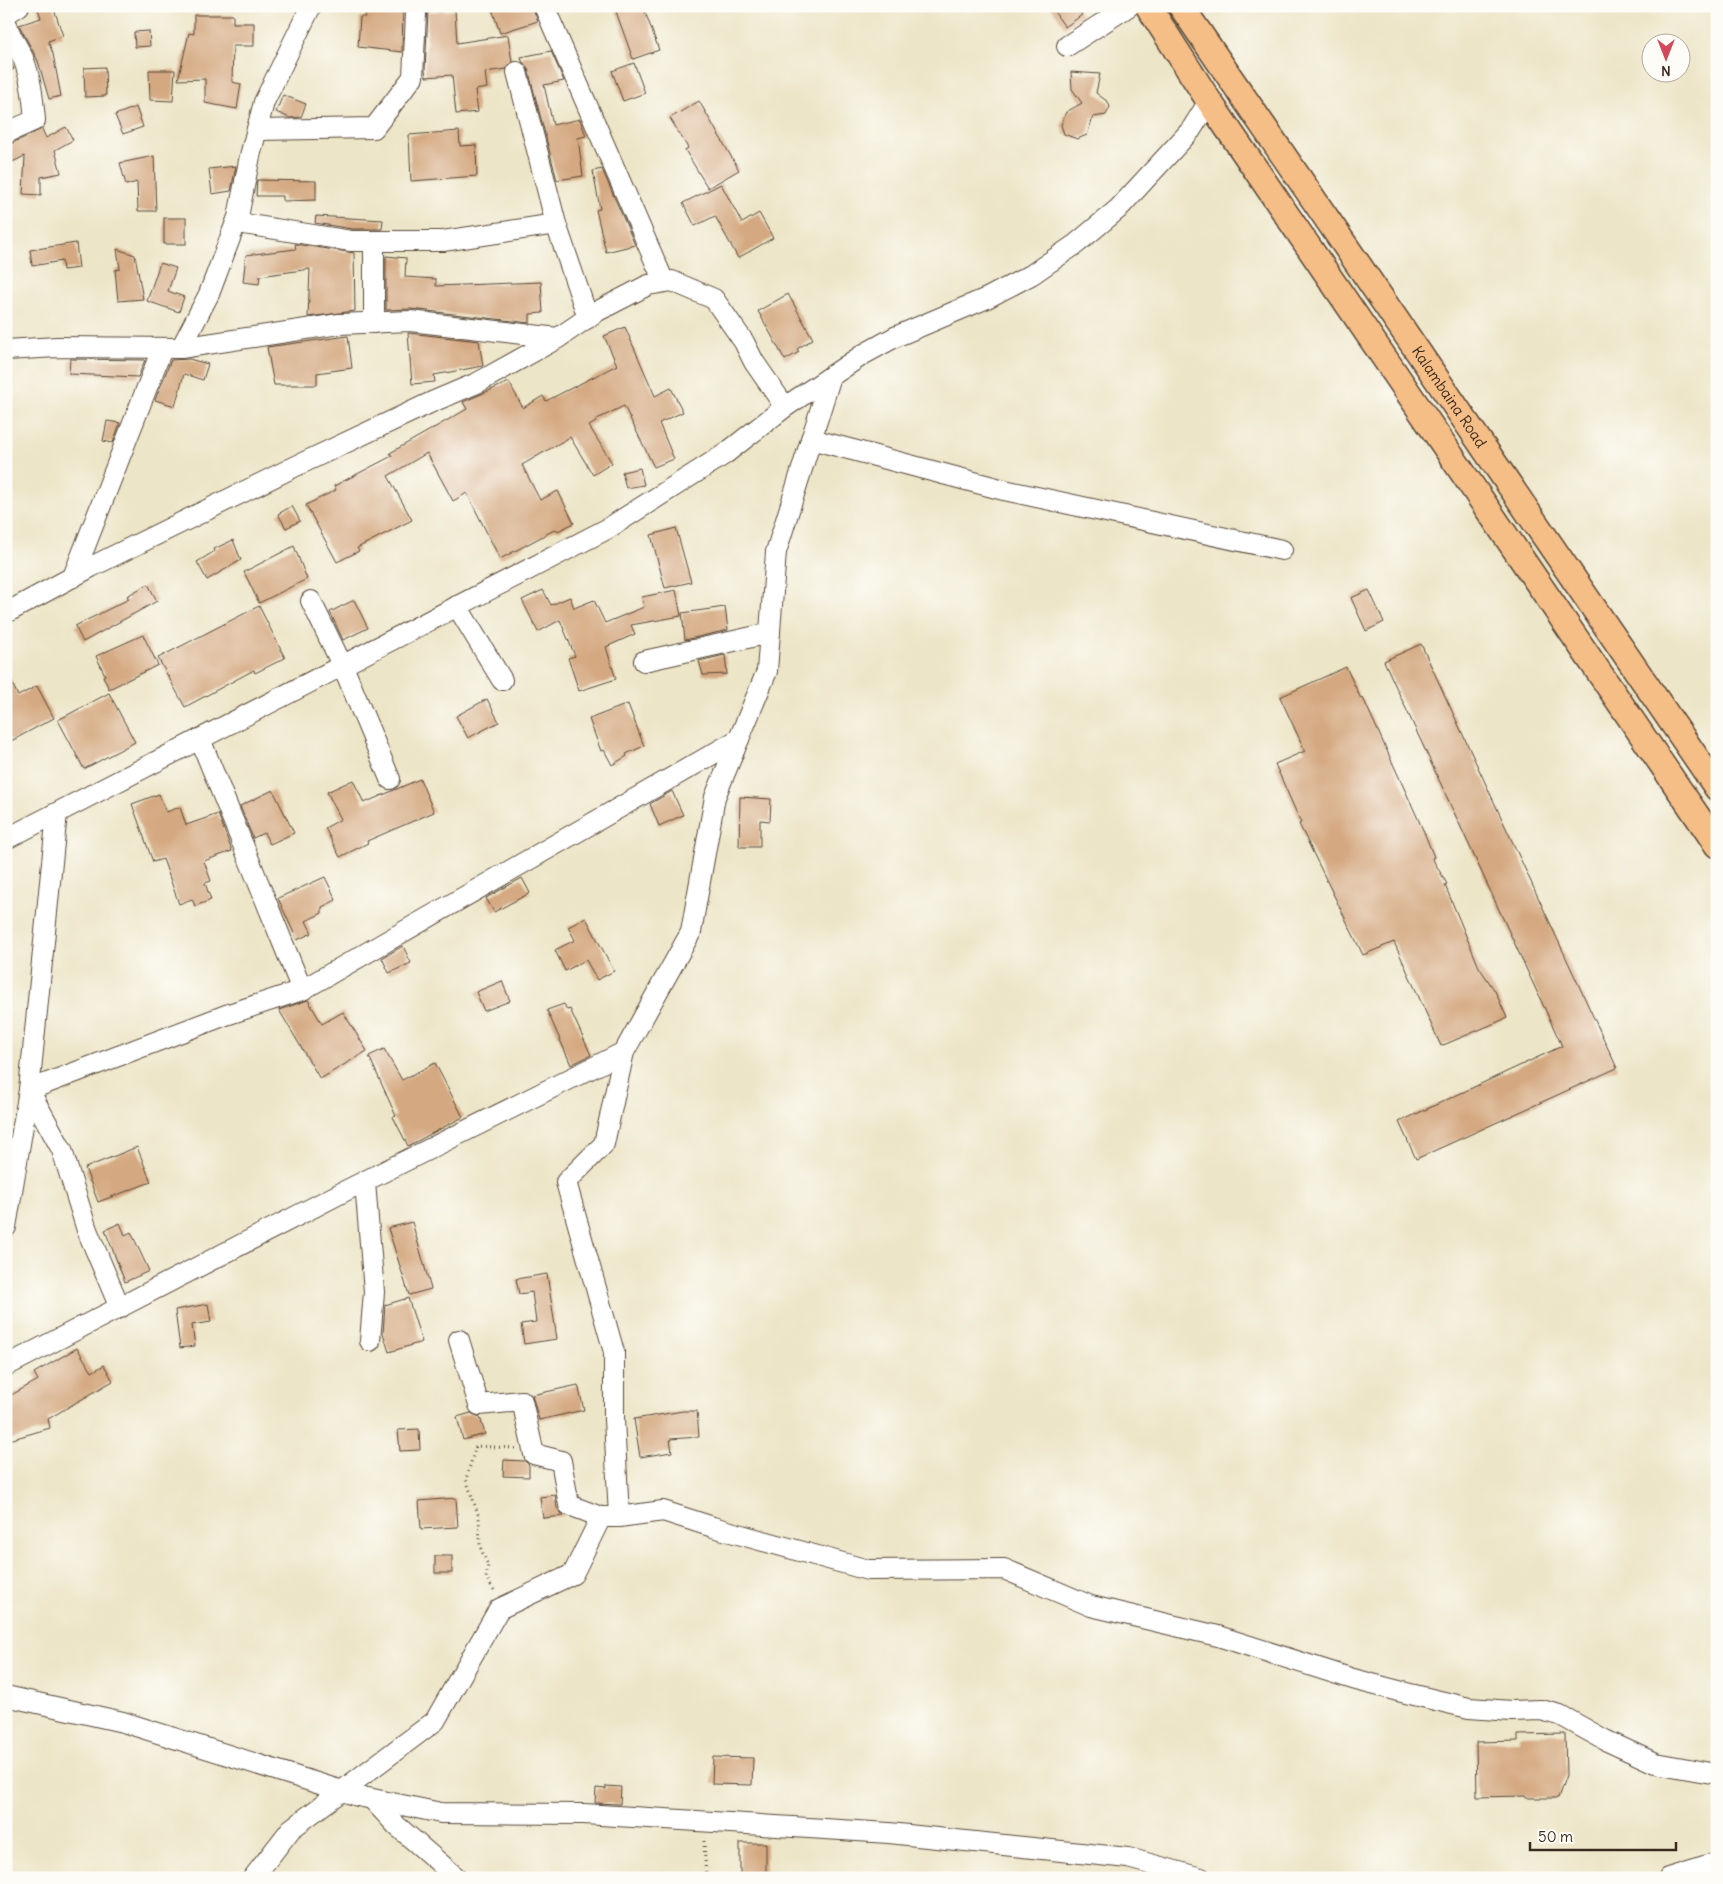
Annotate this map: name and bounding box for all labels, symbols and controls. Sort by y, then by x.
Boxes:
north arrow [1640,32,1690,82]
text: N [1661,62,1671,80]
street label: Kalambaina Road [1408,342,1491,451]
scale bar [1530,1819,1677,1851]
text: 50 m [1538,1827,1573,1846]

